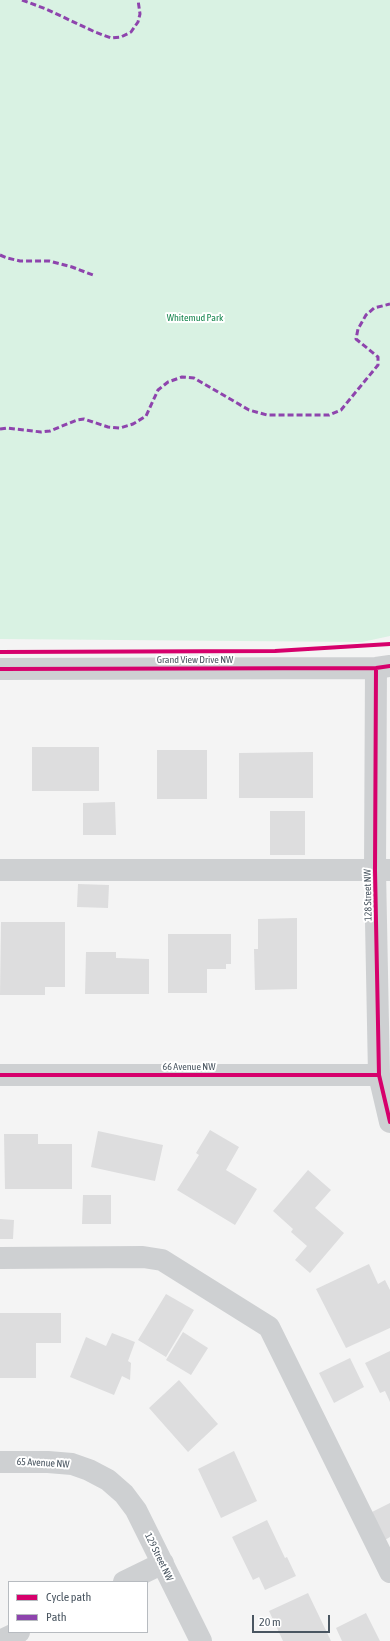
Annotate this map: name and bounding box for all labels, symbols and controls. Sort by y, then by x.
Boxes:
park label: Whitemud Park [167,312,223,324]
street label: Grand View Drive NW [157,654,233,666]
street label: 128 Street NW [362,869,374,921]
street label: 66 Avenue NW [163,1061,215,1073]
street label: 65 Avenue NW [16,1456,70,1470]
street label: 129 Street NW [142,1531,176,1583]
legend [8,1581,148,1633]
text: Cycle path [46,1590,91,1604]
scale bar [254,1607,332,1633]
text: Path [46,1610,67,1624]
text: 20 m [259,1615,281,1629]

